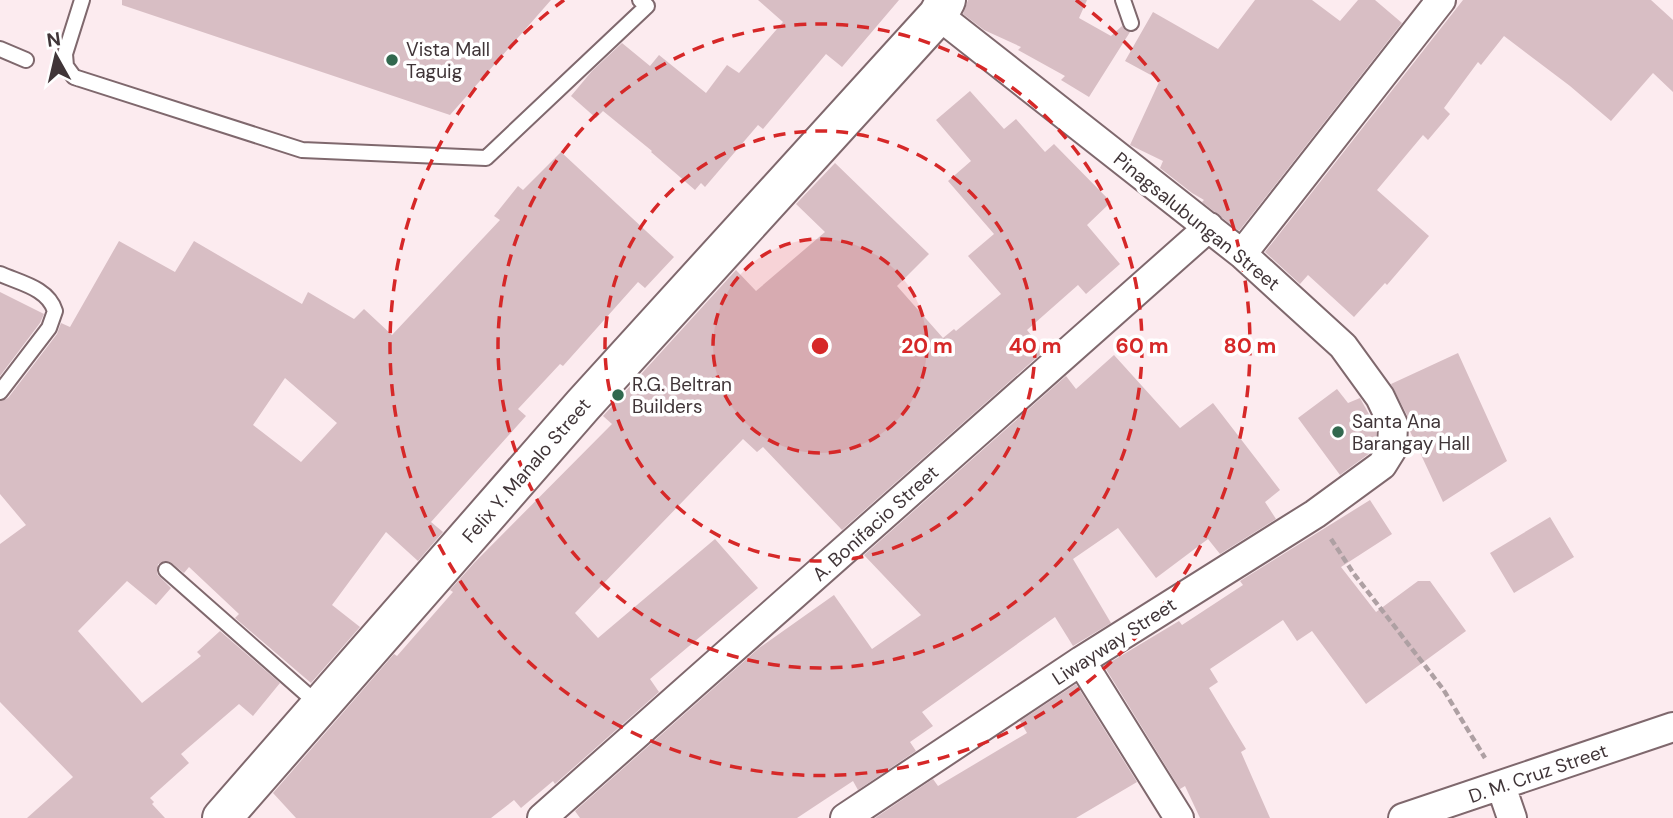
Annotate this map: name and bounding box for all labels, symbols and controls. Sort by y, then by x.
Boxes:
north arrow [21,21,91,91]
text: N [45,26,62,53]
place label: Vista Mall Taguig [406,37,490,84]
marker: Vista Mall Taguig [384,52,400,68]
street label: Pinagsalubungan Street [1108,147,1285,296]
text: 20 m [901,332,953,360]
text: 40 m [1008,332,1062,360]
text: 60 m [1116,332,1168,360]
text: 80 m [1224,332,1276,360]
centre of rings [808,334,832,358]
place label: R.G. Beltran Builders [632,372,732,419]
marker: R.G. Beltran Builders [610,387,626,403]
street label: Felix Y. Manalo Street [457,393,596,548]
place label: Santa Ana Barangay Hall [1352,409,1470,456]
marker: Santa Ana Barangay Hall [1330,424,1346,440]
street label: A. Bonifacio Street [807,460,944,587]
street label: Liwayway Street [1047,592,1181,691]
street label: D. M. Cruz Street [1465,738,1611,809]

